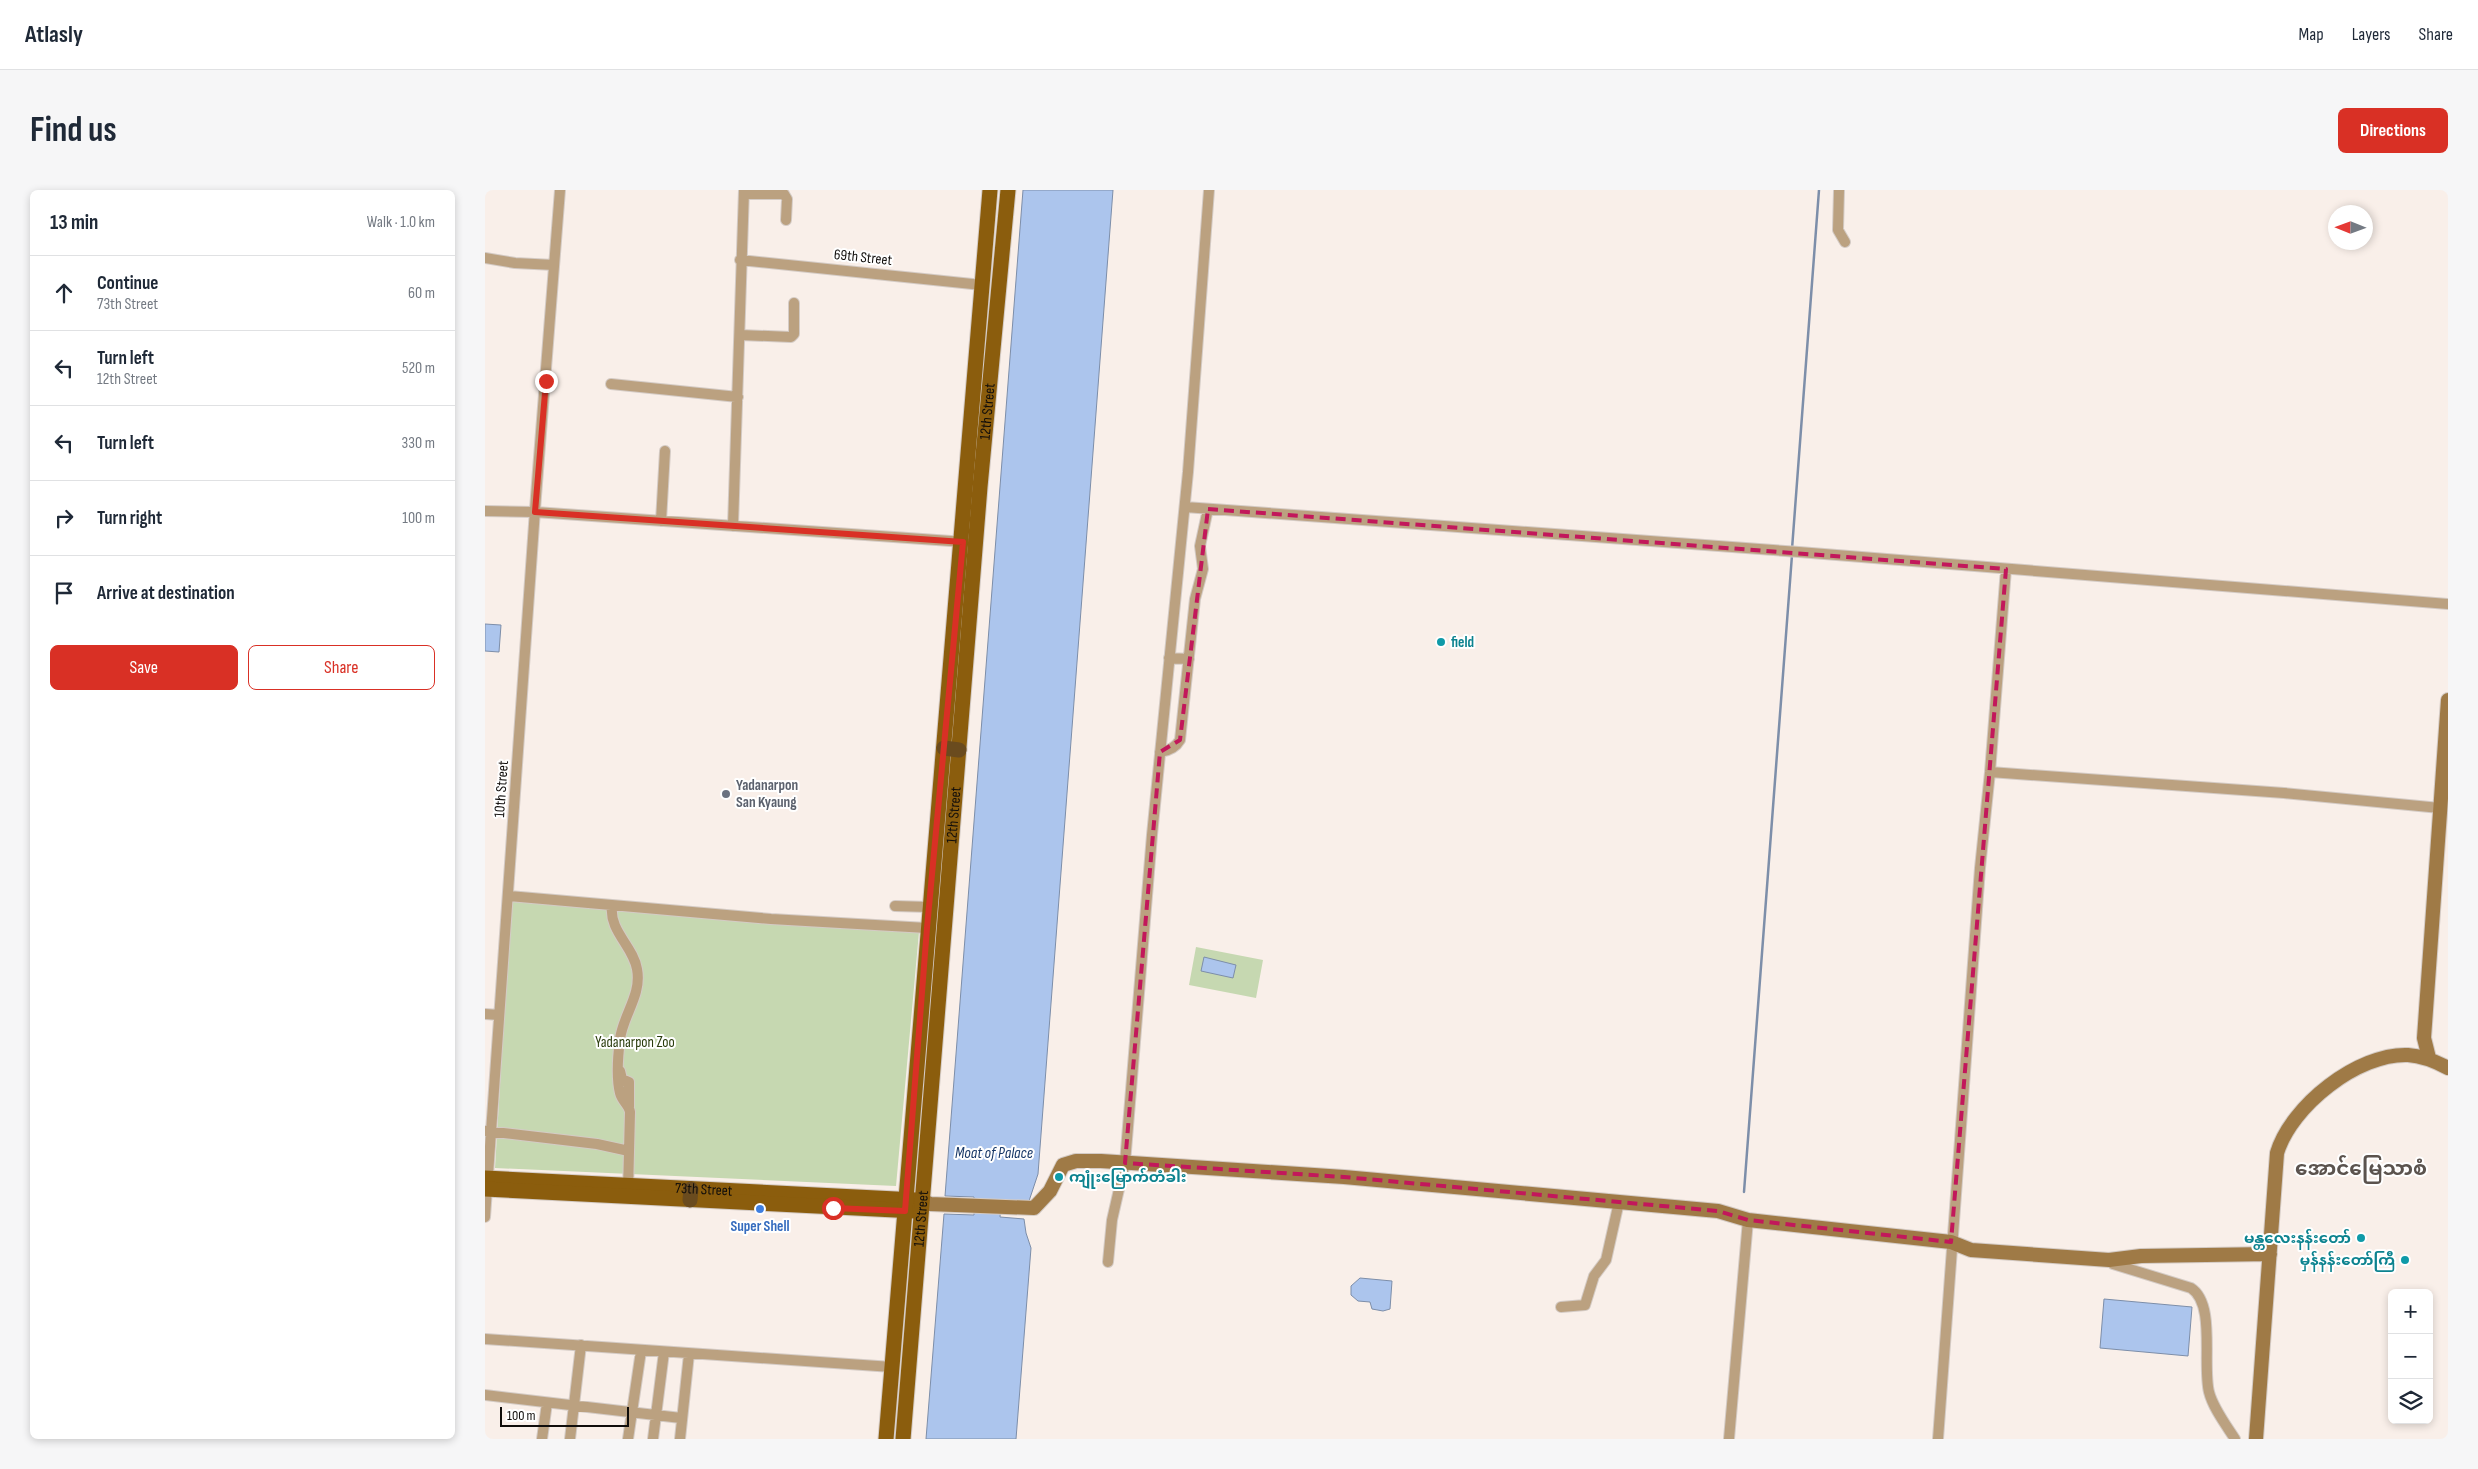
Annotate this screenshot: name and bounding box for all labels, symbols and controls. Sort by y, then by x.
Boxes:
text: Atlasly [25,20,83,49]
text: Map [2299,24,2324,45]
text: Layers [2352,24,2391,45]
text: Share [2419,24,2453,45]
button: Directions [2338,108,2448,153]
text: Find us [30,109,117,152]
north arrow [2328,205,2373,250]
text: 13 min [50,210,98,235]
text: Walk · 1.0 km [367,213,435,232]
street label: 69th Street [833,245,893,270]
text: Continue [97,272,158,295]
icon: ahead [50,279,78,307]
text: 60 m [408,284,435,303]
text: 73th Street [97,295,158,314]
text: Turn left [97,347,154,370]
icon: left [50,354,78,382]
text: 520 m [402,359,435,378]
text: 12th Street [97,370,157,389]
route end [535,370,558,393]
street label: 12th Street [976,382,1000,441]
icon: left [50,429,78,457]
text: Turn left [97,432,154,455]
text: 330 m [402,434,435,453]
icon: right [50,504,78,532]
text: Turn right [97,507,162,530]
text: 100 m [402,509,435,528]
icon: arrive [50,579,78,607]
text: Arrive at destination [97,582,235,605]
place label: field [1451,633,1474,652]
marker: field [1435,636,1447,648]
button: Save [50,645,238,690]
button: Share [248,645,435,690]
street label: 10th Street [490,760,513,818]
place label: Yadanarpon San Kyaung [736,776,798,812]
street label: 12th Street [942,786,966,844]
marker: Yadanarpon San Kyaung [720,788,732,800]
park label: Yadanarpon Zoo [595,1033,675,1052]
water label: Moat of Palace [955,1144,1033,1163]
district label: အောင်မြေသာစံ [2295,1155,2427,1184]
place label: ကျုံးမြောက်တံခါး [1069,1167,1186,1189]
marker: ကျုံးမြောက်တံခါး [1053,1171,1065,1183]
street label: 73th Street [675,1179,733,1201]
street label: 12th Street [910,1189,933,1248]
route start [822,1197,845,1220]
marker: Super Shell [754,1203,766,1215]
place label: Super Shell [730,1217,790,1236]
place label: မန္တလေးနန်းတော် [2244,1228,2351,1250]
marker: မန္တလေးနန်းတော် [2355,1232,2367,1244]
place label: မှန်နန်းတော်ကြီ [2300,1250,2395,1272]
marker: မှန်နန်းတော်ကြီ [2399,1254,2411,1266]
map controls [2388,1289,2433,1424]
button: + [2388,1289,2433,1334]
button: − [2388,1334,2433,1379]
button: layers [2388,1379,2433,1424]
scale bar [500,1404,629,1427]
text: 100 m [507,1407,536,1424]

